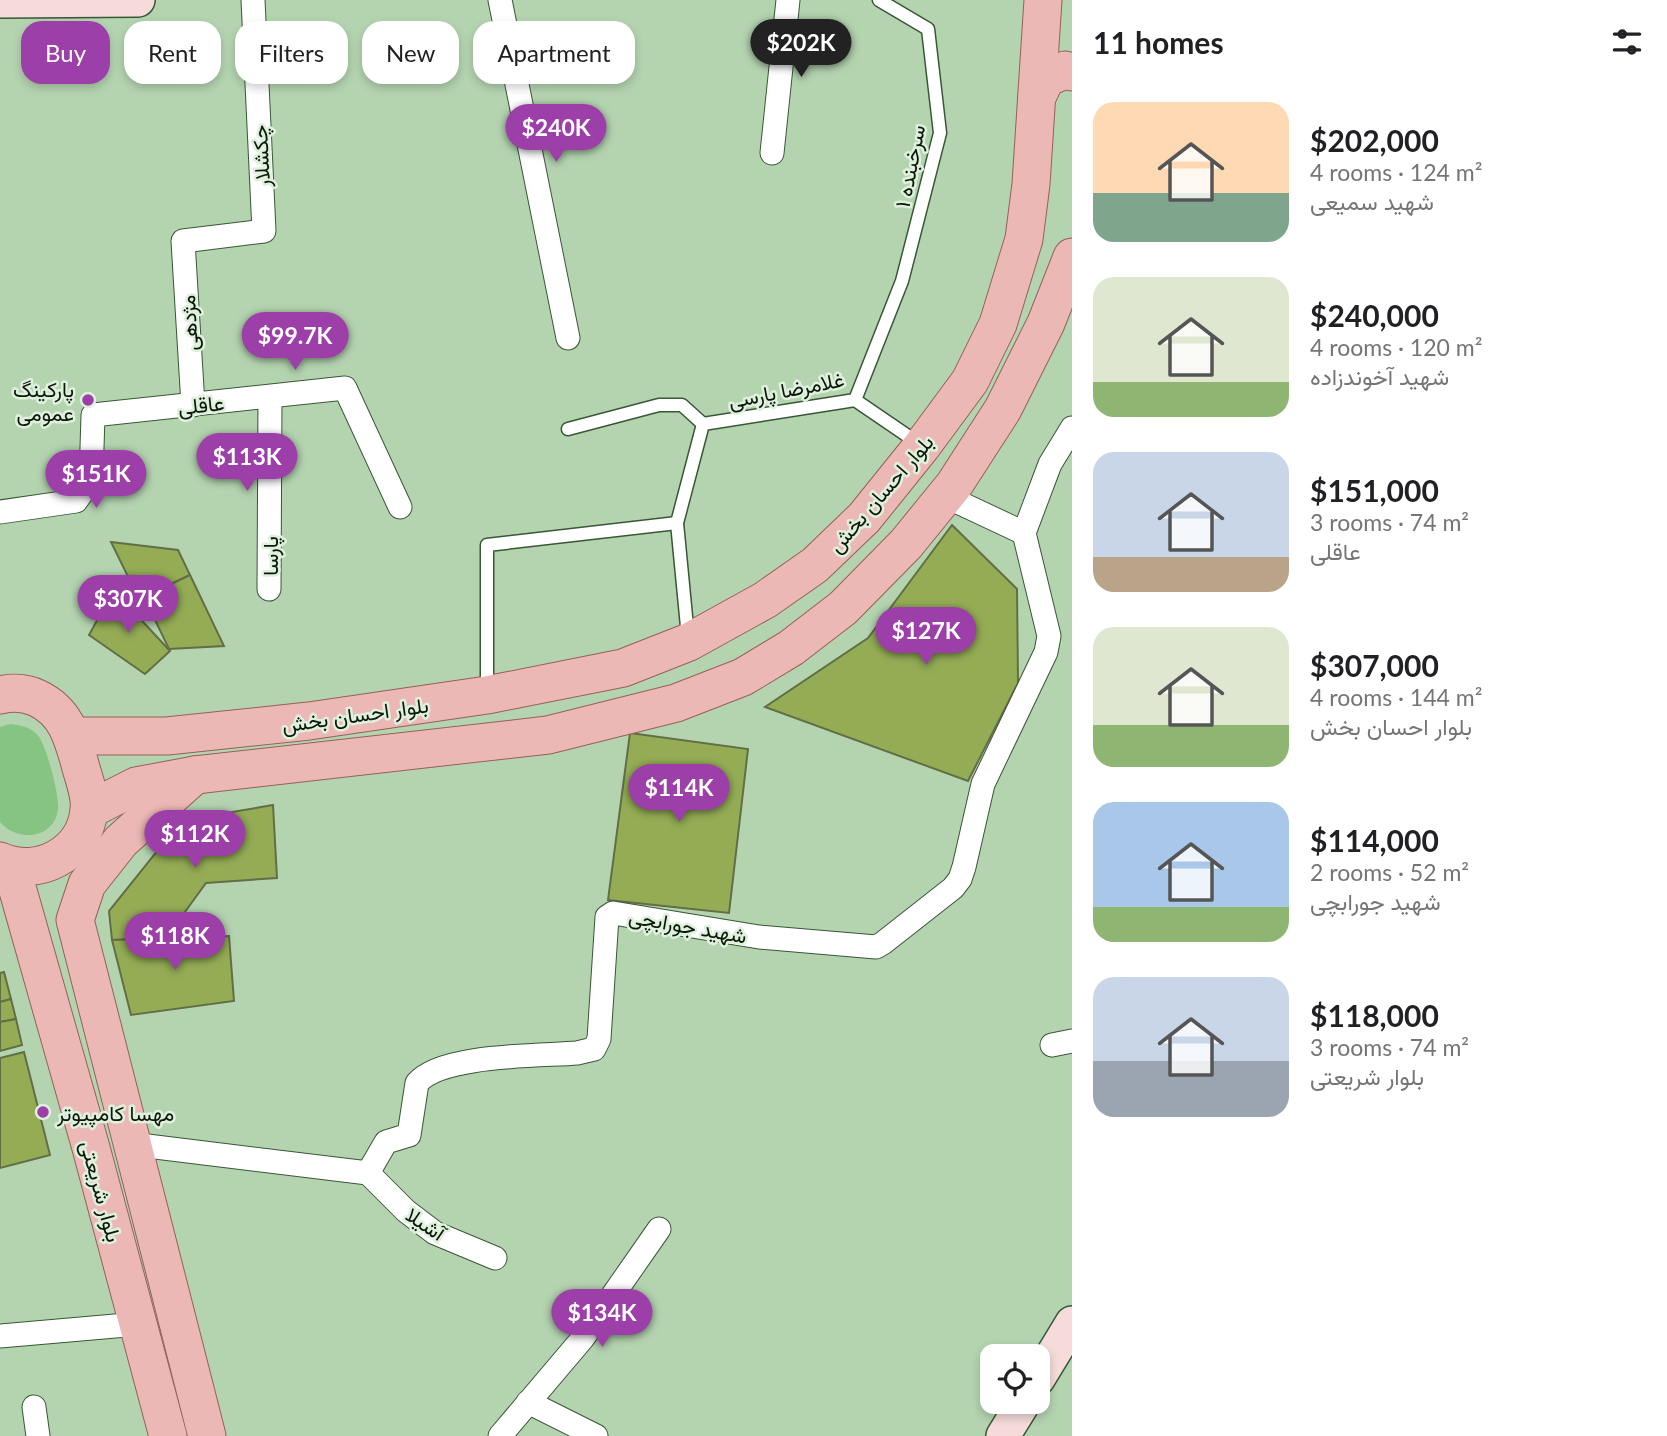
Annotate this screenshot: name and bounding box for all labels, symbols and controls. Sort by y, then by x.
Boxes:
pin: $202K [752,20,850,79]
chip: Buy [21,21,110,84]
chip: Rent [124,21,221,84]
chip: Filters [235,21,348,84]
chip: New [362,21,459,84]
chip: Apartment [473,21,635,84]
icon: filters [1608,23,1646,61]
text: 11 homes [1093,24,1224,60]
text: $202K [766,28,836,56]
pin: $240K [507,104,605,164]
text: $240K [521,113,591,141]
street label: سرخبنده ۱ [889,122,931,210]
text: $202,000 [1310,122,1439,158]
street label: چکشلار [246,124,277,189]
icon: home [1149,130,1233,214]
text: 4 rooms · 124 m² [1310,158,1482,186]
text: شهید سمیعی [1310,187,1434,215]
street label: مژدهی [174,294,204,352]
text: $240,000 [1310,297,1439,333]
icon: home [1149,305,1233,389]
pin: $99.7K [238,312,352,372]
text: $99.7K [258,321,332,349]
text: 4 rooms · 120 m² [1310,333,1482,361]
text: شهید آخوندزاده [1310,362,1449,390]
street label: غلامرضا پارسی [726,366,847,415]
place label: پارکینگ عمومی [13,376,74,427]
street label: عاقلی [177,389,225,420]
marker: پارکینگ عمومی [80,392,96,408]
street label: بلوار احسان بخش [822,429,939,558]
pin: $113K [198,434,296,493]
text: $113K [212,442,282,470]
pin: $151K [47,450,145,510]
text: $151K [61,459,131,487]
text: $151,000 [1310,472,1439,508]
icon: home [1149,480,1233,564]
text: 3 rooms · 74 m² [1310,508,1469,536]
street label: پارسا [257,536,285,576]
text: عاقلی [1310,537,1361,565]
pin: $307K [79,576,177,635]
text: $307K [93,584,163,612]
pin: $127K [877,608,975,667]
text: $127K [891,616,961,644]
text: $307,000 [1310,647,1439,683]
icon: home [1149,655,1233,739]
text: 4 rooms · 144 m² [1310,683,1482,711]
street label: بلوار احسان بخش [280,691,430,739]
text: بلوار احسان بخش [1310,712,1472,740]
pin: $114K [630,764,728,824]
text: $114K [644,773,714,801]
pin: $112K [146,810,244,870]
text: $112K [160,819,230,847]
text: $114,000 [1310,822,1439,858]
icon: home [1149,830,1233,914]
text: 2 rooms · 52 m² [1310,858,1469,886]
text: شهید جورابچی [1310,887,1441,915]
street label: شهید جورابچی [627,902,749,951]
pin: $118K [126,912,224,972]
text: $118K [140,921,210,949]
text: $118,000 [1310,997,1439,1033]
icon: home [1149,1005,1233,1089]
text: 3 rooms · 74 m² [1310,1033,1469,1061]
text: بلوار شریعتی [1310,1062,1424,1090]
place label: مهسا کامپیوتر [56,1100,174,1128]
marker: مهسا کامپیوتر [35,1104,51,1120]
street label: بلوار شریعتی [75,1138,128,1245]
street label: آشیلا [401,1201,452,1247]
pin: $134K [553,1290,651,1349]
text: $134K [567,1298,637,1326]
map controls [980,1344,1050,1414]
button: locate [980,1344,1050,1414]

